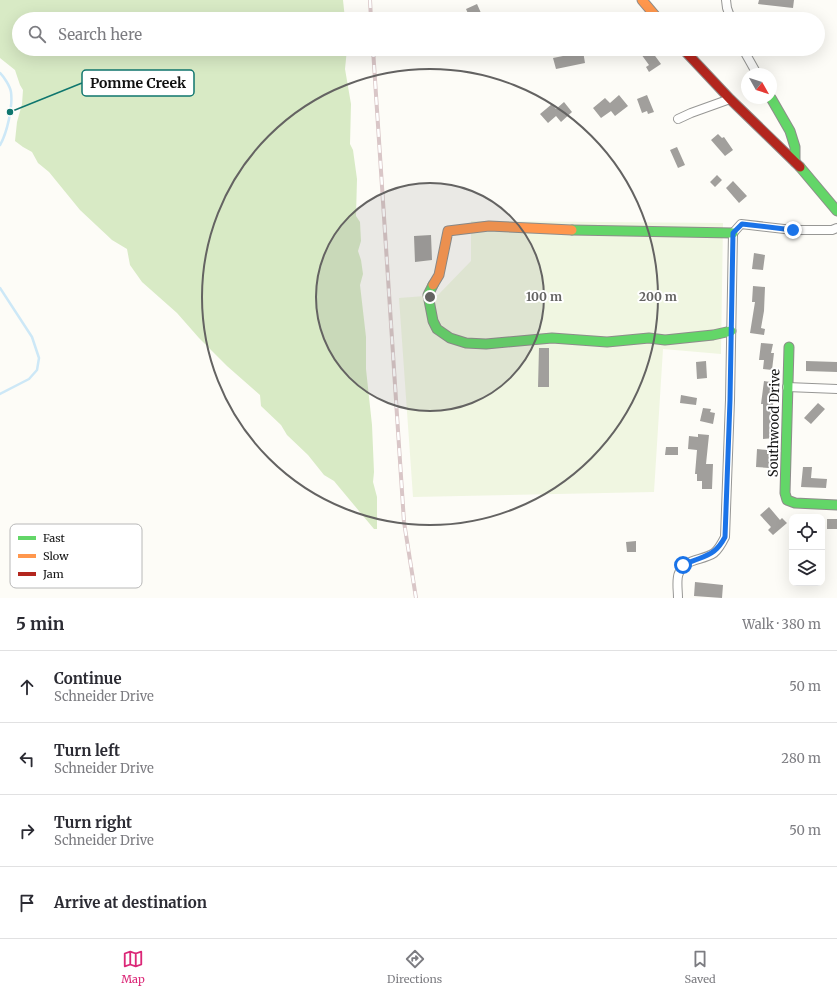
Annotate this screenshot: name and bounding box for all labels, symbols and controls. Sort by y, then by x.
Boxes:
search box [12,12,825,56]
icon: search [26,23,48,45]
text: Search here [58,25,142,44]
north arrow [741,68,777,104]
callout: Pomme Creek [82,70,194,96]
text: Pomme Creek [90,74,187,92]
route end [784,221,802,239]
text: 100 m [526,289,562,304]
text: 200 m [639,289,677,304]
centre of rings [423,290,437,304]
street label: Southwood Drive [765,369,783,477]
map controls [789,514,825,586]
button: locate [789,514,825,550]
legend [10,524,142,588]
text: Fast [43,531,66,545]
text: Slow [43,549,69,563]
button: layers [789,550,825,586]
route start [674,556,692,574]
text: Jam [42,567,64,581]
text: 5 min [16,613,64,635]
text: Walk · 380 m [742,616,821,633]
text: Continue [54,669,122,688]
icon: ahead [16,676,38,698]
text: 50 m [789,678,821,695]
text: Schneider Drive [54,688,154,705]
text: Turn left [54,741,120,760]
icon: left [16,748,38,770]
text: 280 m [781,750,821,767]
text: Schneider Drive [54,760,154,777]
text: Turn right [54,813,132,832]
icon: right [16,820,38,842]
text: 50 m [789,822,821,839]
text: Schneider Drive [54,832,154,849]
icon: arrive [16,892,38,914]
text: Arrive at destination [54,893,207,912]
tab: Map [121,948,145,986]
tab: Directions [387,948,442,986]
tab: Saved [685,948,716,986]

